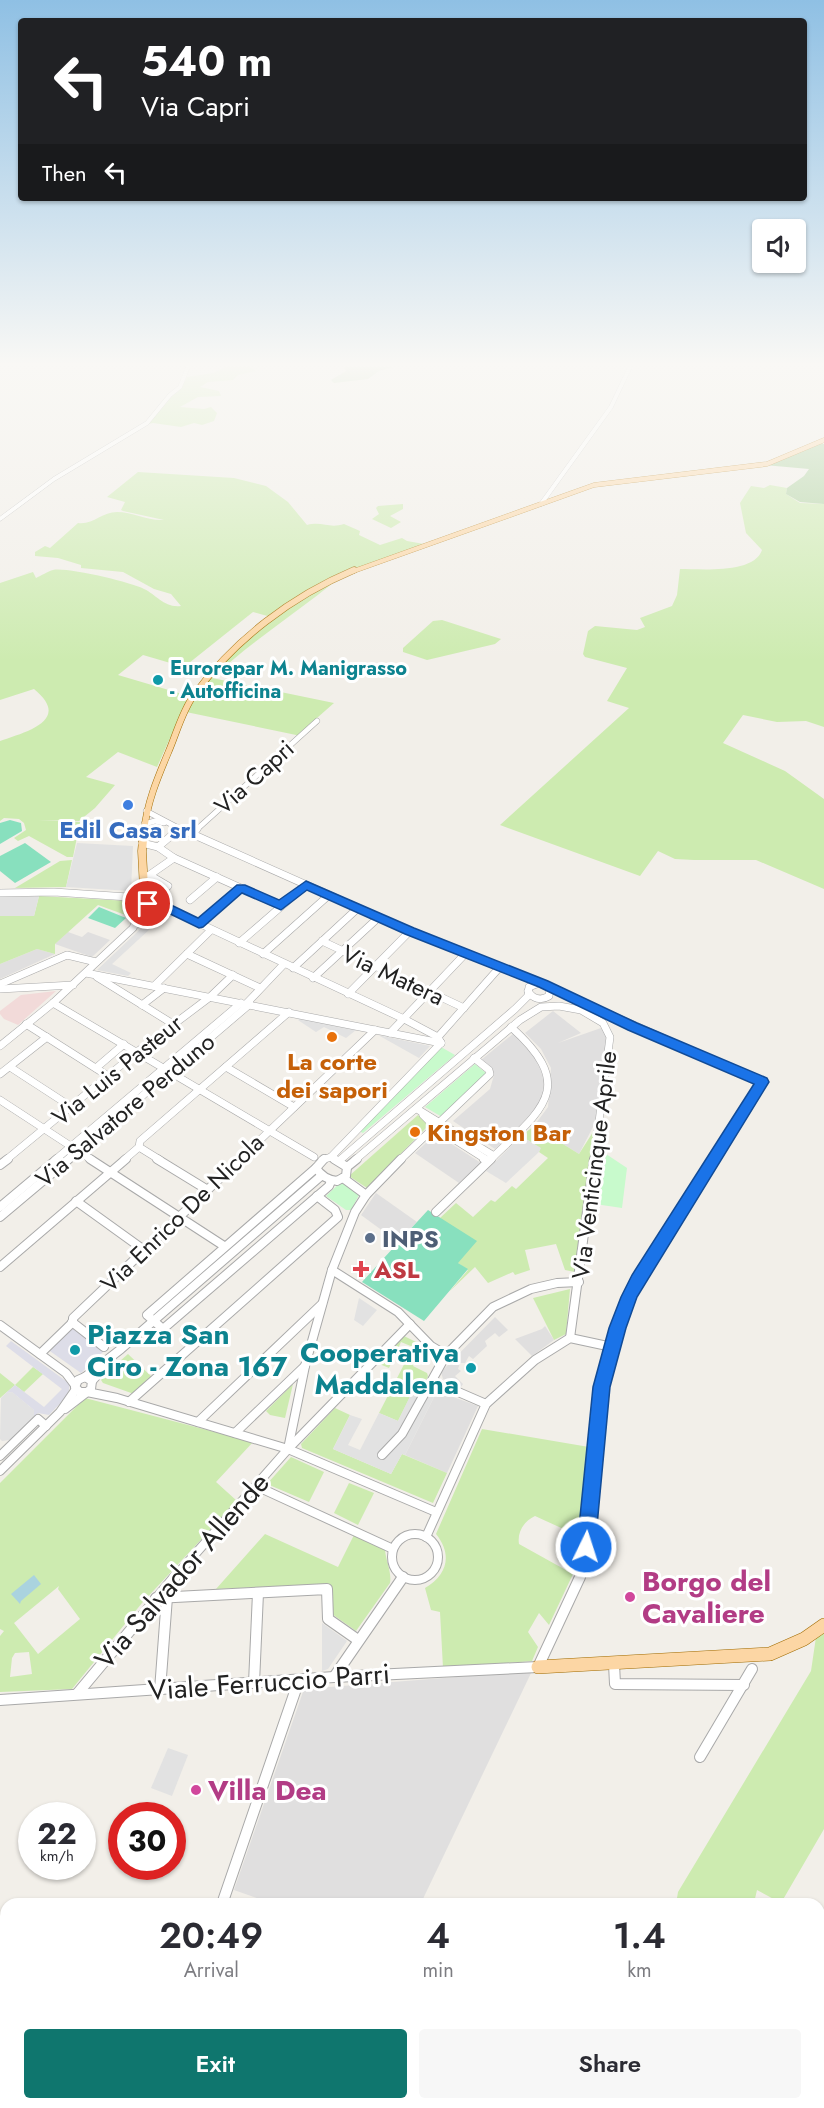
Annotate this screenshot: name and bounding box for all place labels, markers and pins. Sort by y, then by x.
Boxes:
place label: Eurorepar M. Manigrasso - Autofficina [170,654,407,706]
marker: Eurorepar M. Manigrasso - Autofficina [151,673,165,687]
marker: Edil Casa srl [121,798,135,812]
place label: Edil Casa srl [59,812,197,847]
pin [122,878,173,929]
marker: La corte dei sapori [325,1030,339,1044]
place label: La corte dei sapori [276,1044,388,1107]
place label: Kingston Bar [427,1115,571,1150]
marker: Kingston Bar [408,1125,422,1139]
place label: INPS [382,1221,439,1256]
marker: INPS [363,1231,377,1245]
place label: ASL [373,1252,420,1287]
marker: ASL [352,1260,370,1278]
place label: Piazza San Ciro - Zona 167 [87,1314,288,1387]
place label: Cooperativa Maddalena [300,1332,459,1405]
marker: Piazza San Ciro - Zona 167 [68,1343,82,1357]
marker: Cooperativa Maddalena [464,1361,478,1375]
place label: Borgo del Cavaliere [642,1561,771,1634]
marker: Borgo del Cavaliere [623,1590,637,1604]
place label: Villa Dea [207,1770,327,1811]
marker: Villa Dea [189,1783,203,1797]

